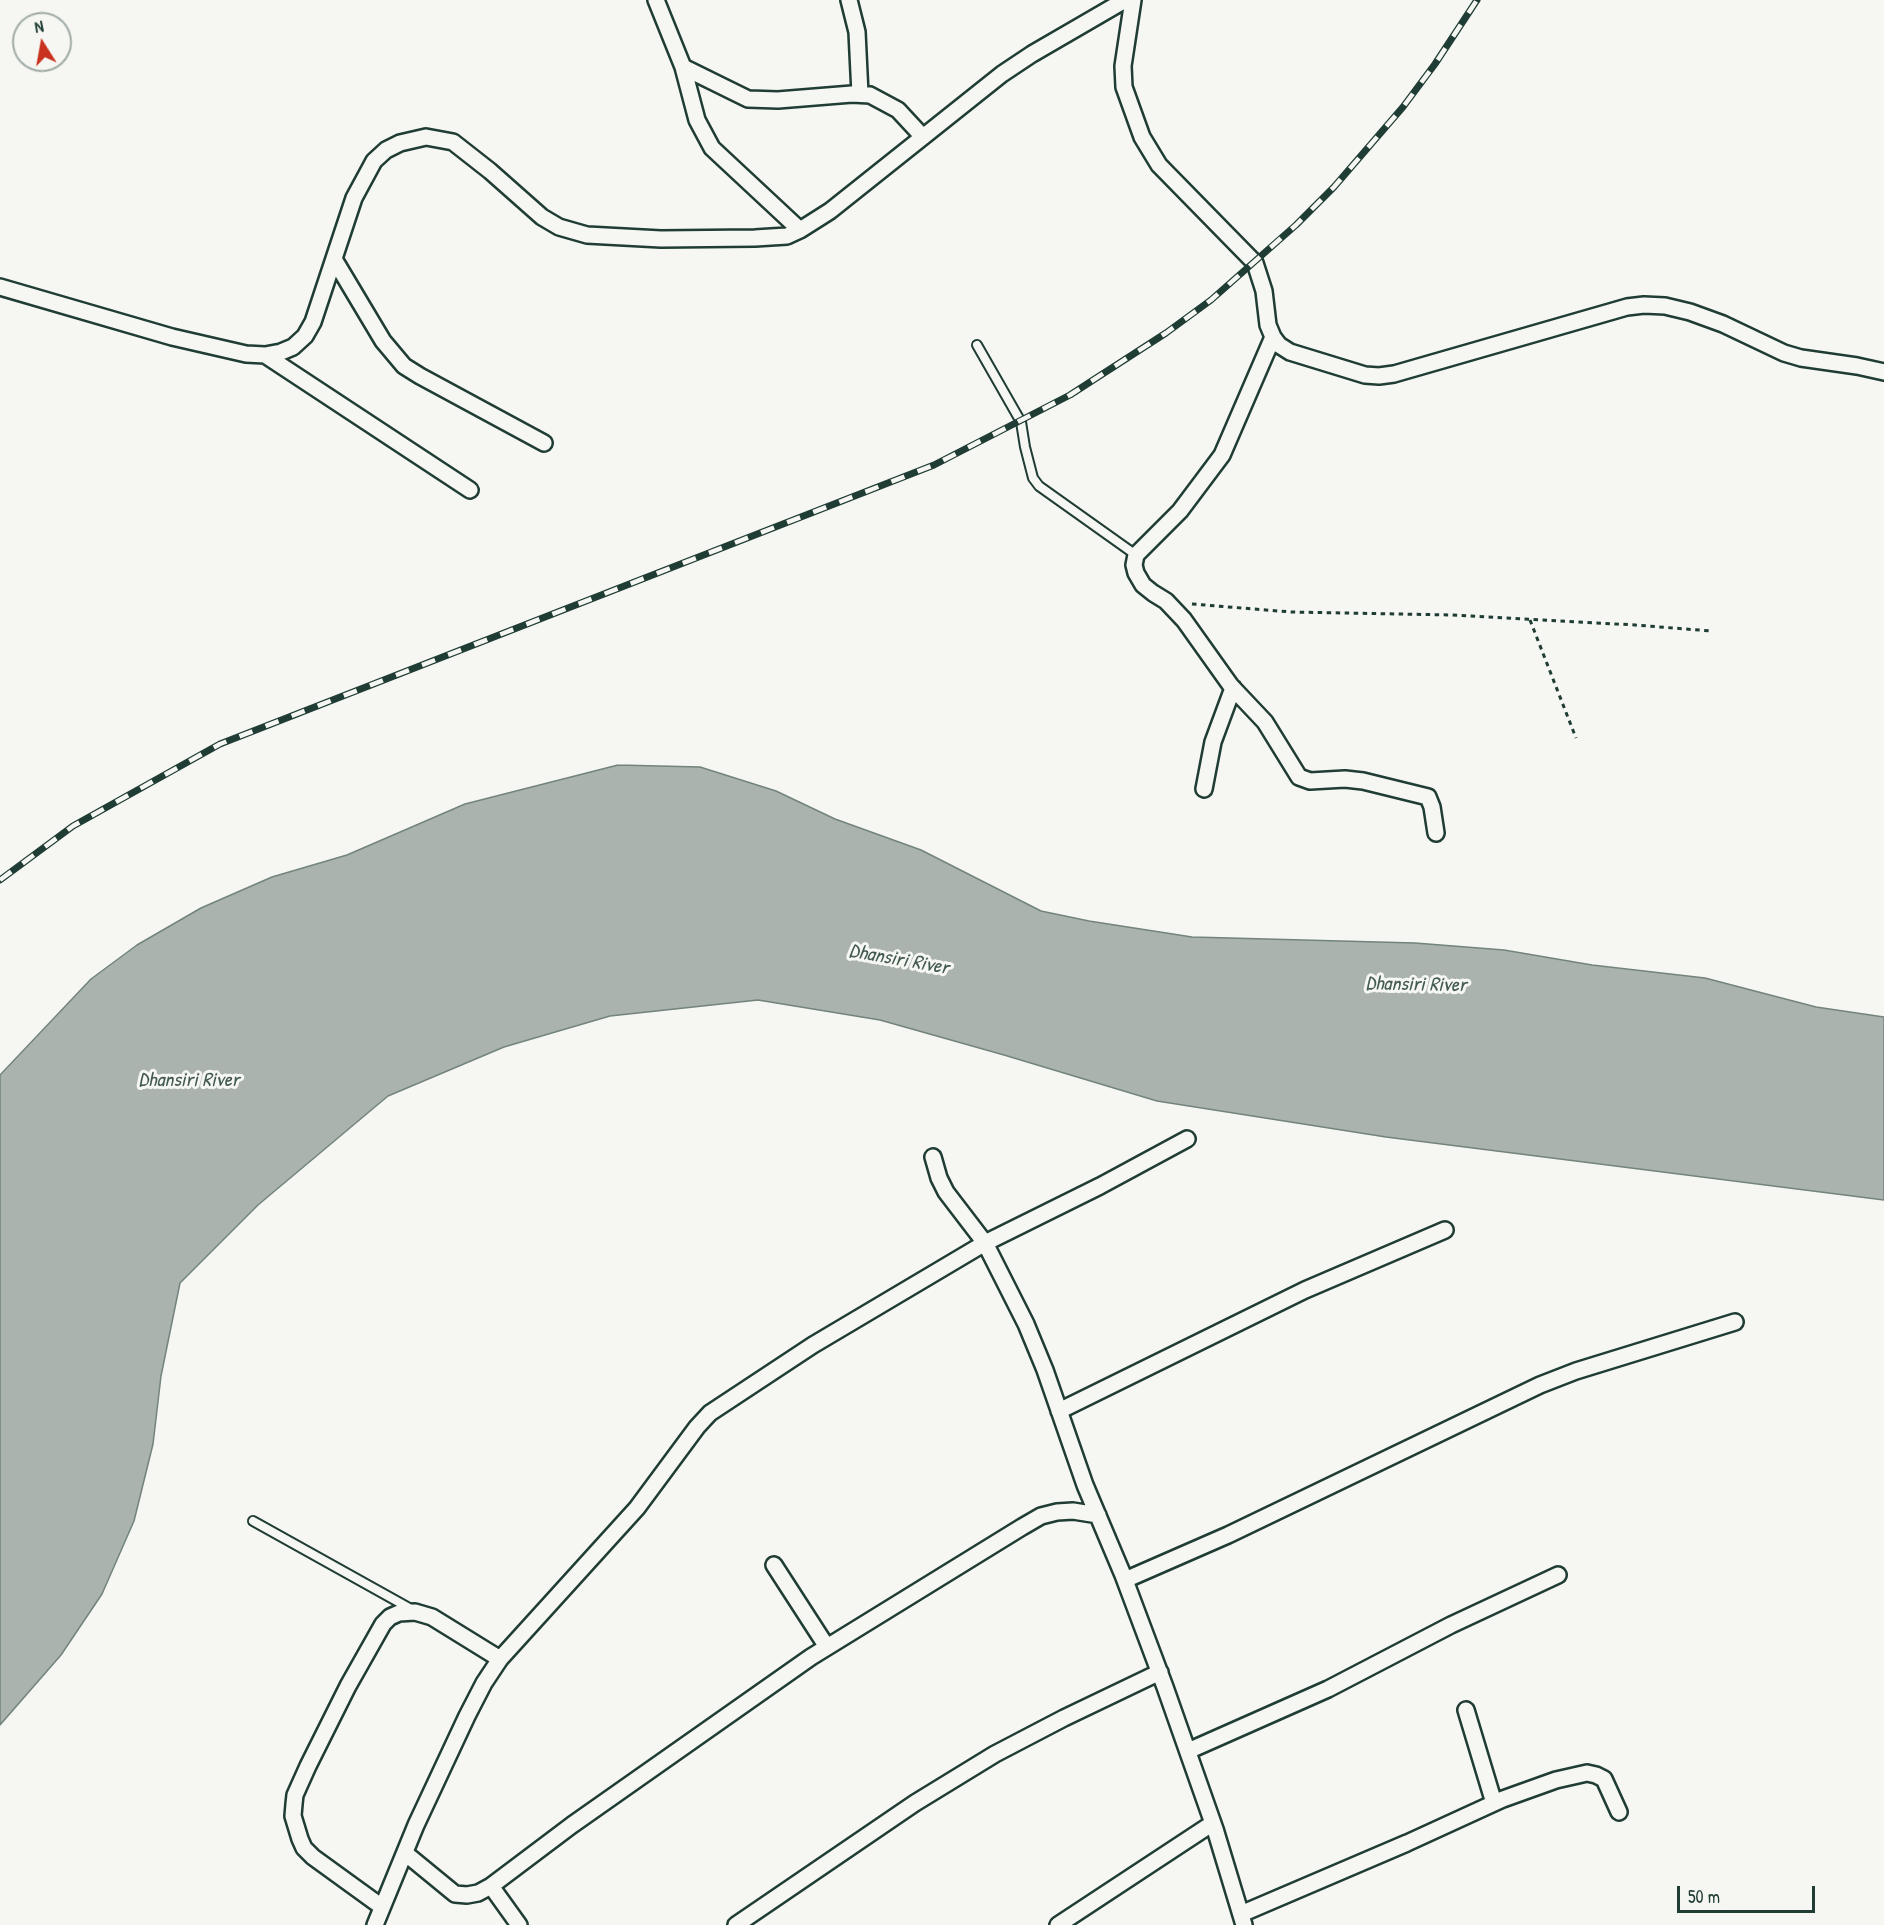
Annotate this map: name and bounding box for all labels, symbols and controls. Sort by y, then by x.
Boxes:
north arrow [12,12,72,72]
text: N [33,15,45,38]
water label: Dhansiri River [847,939,951,981]
water label: Dhansiri River [1365,972,1467,998]
water label: Dhansiri River [139,1069,239,1093]
scale bar [1680,1874,1818,1912]
text: 50 m [1688,1884,1720,1909]

